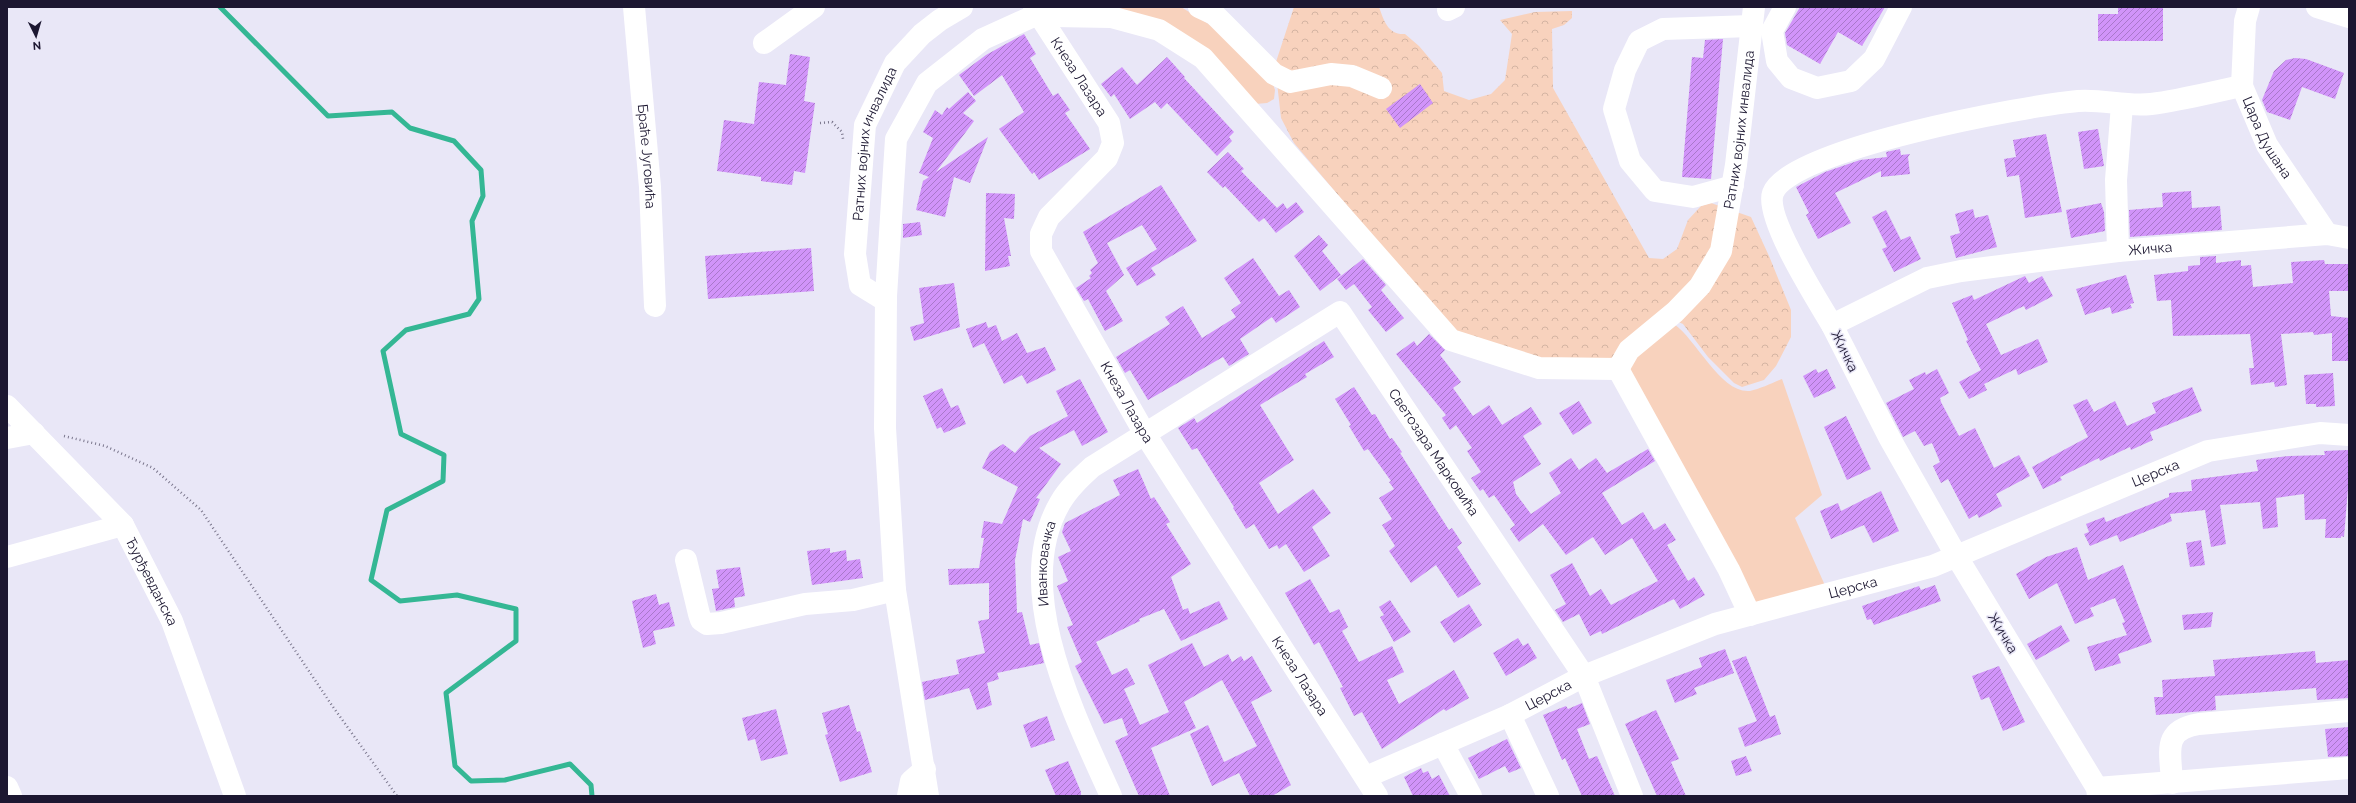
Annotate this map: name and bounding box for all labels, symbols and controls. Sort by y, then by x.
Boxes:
north arrow [16,16,56,56]
street label: Кнеза Лазара [1048,34,1111,119]
text: N [32,39,42,52]
street label: Ратних војних инвалида [1720,50,1757,210]
street label: Ратних војних инвалида [850,64,900,222]
street label: Цара Душана [2239,94,2295,181]
street label: Браће Југовића [635,103,659,209]
street label: Жичка [2127,239,2173,258]
street label: Жичка [1828,328,1862,374]
street label: Кнеза Лазара [1097,359,1157,446]
street label: Светозара Марковића [1386,386,1482,519]
street label: Церска [2129,456,2181,490]
street label: Иванковачка [1034,519,1059,607]
street label: Ђурђевданска [123,535,181,628]
street label: Церска [1827,573,1879,601]
street label: Жичка [1985,610,2021,656]
street label: Кнеза Лазара [1269,633,1331,719]
street label: Церска [1523,676,1574,714]

